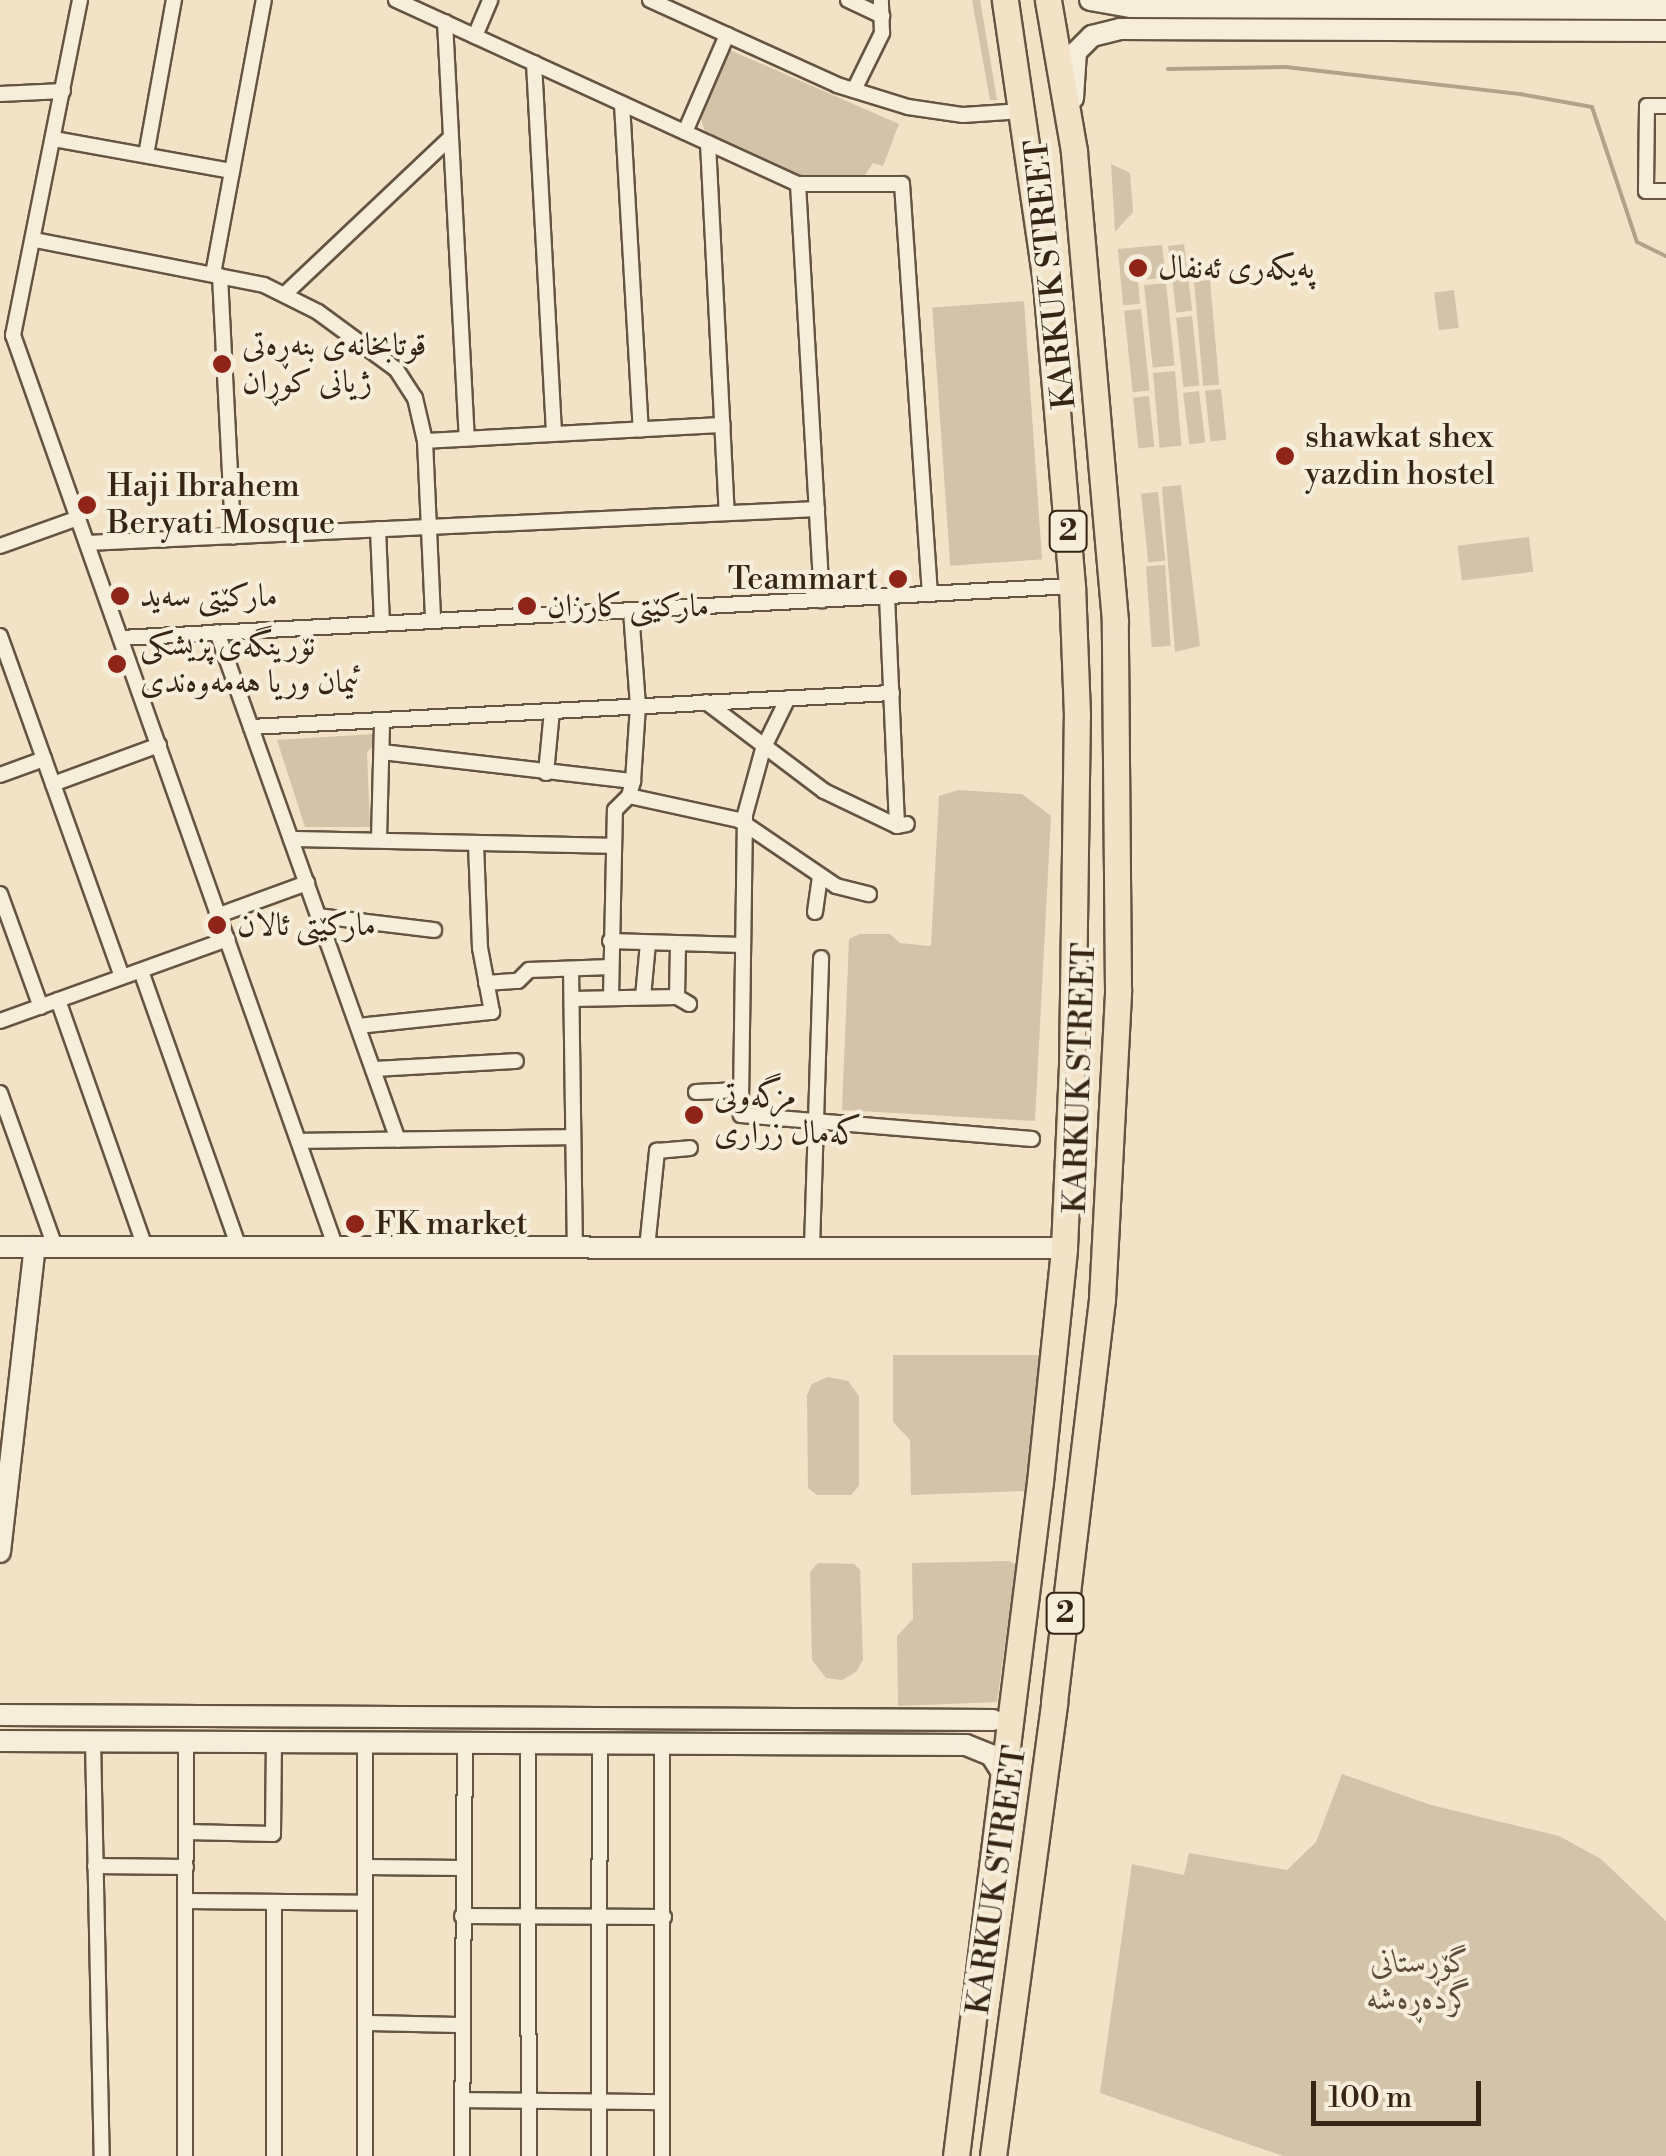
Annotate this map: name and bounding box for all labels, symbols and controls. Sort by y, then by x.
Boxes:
street label: KARKUK STREET [1018,137,1084,411]
place label: پەیکەری ئەنفال [1158,249,1315,287]
marker: پەیکەری ئەنفال [1127,257,1149,279]
place label: قوتابخانەی بنەڕەتی ژیانی کوڕان [242,327,426,402]
marker: قوتابخانەی بنەڕەتی ژیانی کوڕان [211,353,233,375]
place label: shawkat shex yazdin hostel [1305,419,1494,494]
marker: shawkat shex yazdin hostel [1274,445,1296,467]
place label: Haji Ibrahem Beryati Mosque [107,468,335,543]
marker: Haji Ibrahem Beryati Mosque [76,494,98,516]
road number: 2 [1048,506,1088,556]
place label: Teammart [728,560,878,598]
marker: Teammart [887,568,909,590]
place label: مارکێتی سەید [140,577,278,615]
marker: مارکێتی سەید [109,585,131,607]
place label: مارکێتی کارزان [547,587,709,625]
marker: مارکێتی کارزان [516,595,538,617]
place label: نۆرینگەی پزیشکی ئیمان وریا هەمەوەندی [140,627,359,702]
marker: نۆرینگەی پزیشکی ئیمان وریا هەمەوەندی [104,651,130,677]
place label: مارکێتی ئالان [237,906,376,944]
marker: مارکێتی ئالان [206,914,228,936]
street label: KARKUK STREET [1056,942,1104,1214]
place label: مزگەوتی کەمال زراری [714,1078,862,1153]
marker: مزگەوتی کەمال زراری [683,1104,705,1126]
place label: FK market [375,1205,528,1243]
marker: FK market [344,1213,366,1235]
road number: 2 [1045,1588,1085,1638]
street label: KARKUK STREET [959,1743,1035,2017]
park label: گۆڕستانی گردەڕەشە [1367,1944,1475,2019]
scale bar [1316,2061,1486,2123]
text: 100 m [1328,2079,1412,2117]

